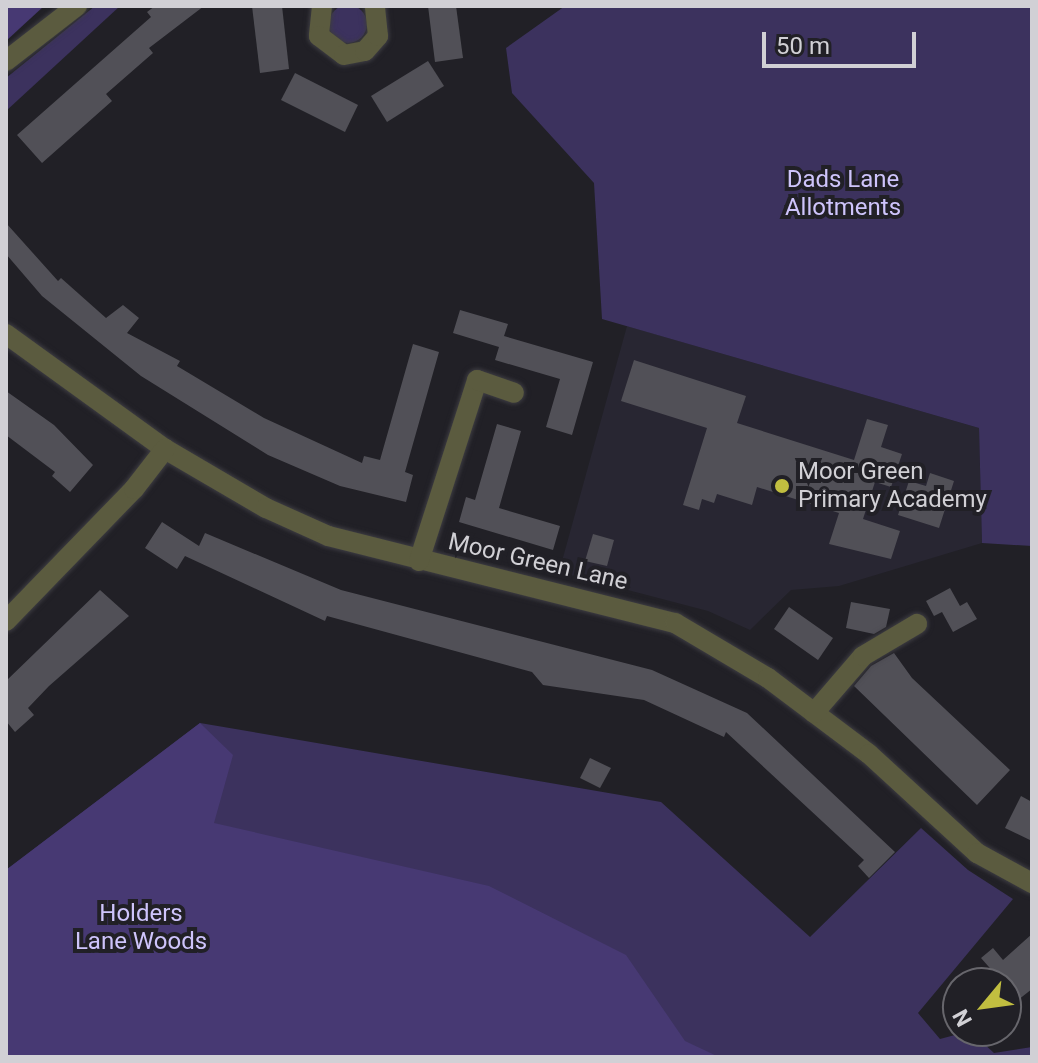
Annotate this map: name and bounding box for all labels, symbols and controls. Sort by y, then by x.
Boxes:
scale bar [766,16,920,66]
text: 50 m [776,32,830,60]
park label: Dads Lane Allotments [785,166,901,222]
place label: Moor Green Primary Academy [798,458,987,514]
marker: Moor Green Primary Academy [773,477,791,495]
street label: Moor Green Lane [445,527,631,597]
park label: Holders Lane Woods [75,900,207,956]
north arrow [942,967,1022,1047]
text: N [948,1005,977,1031]

